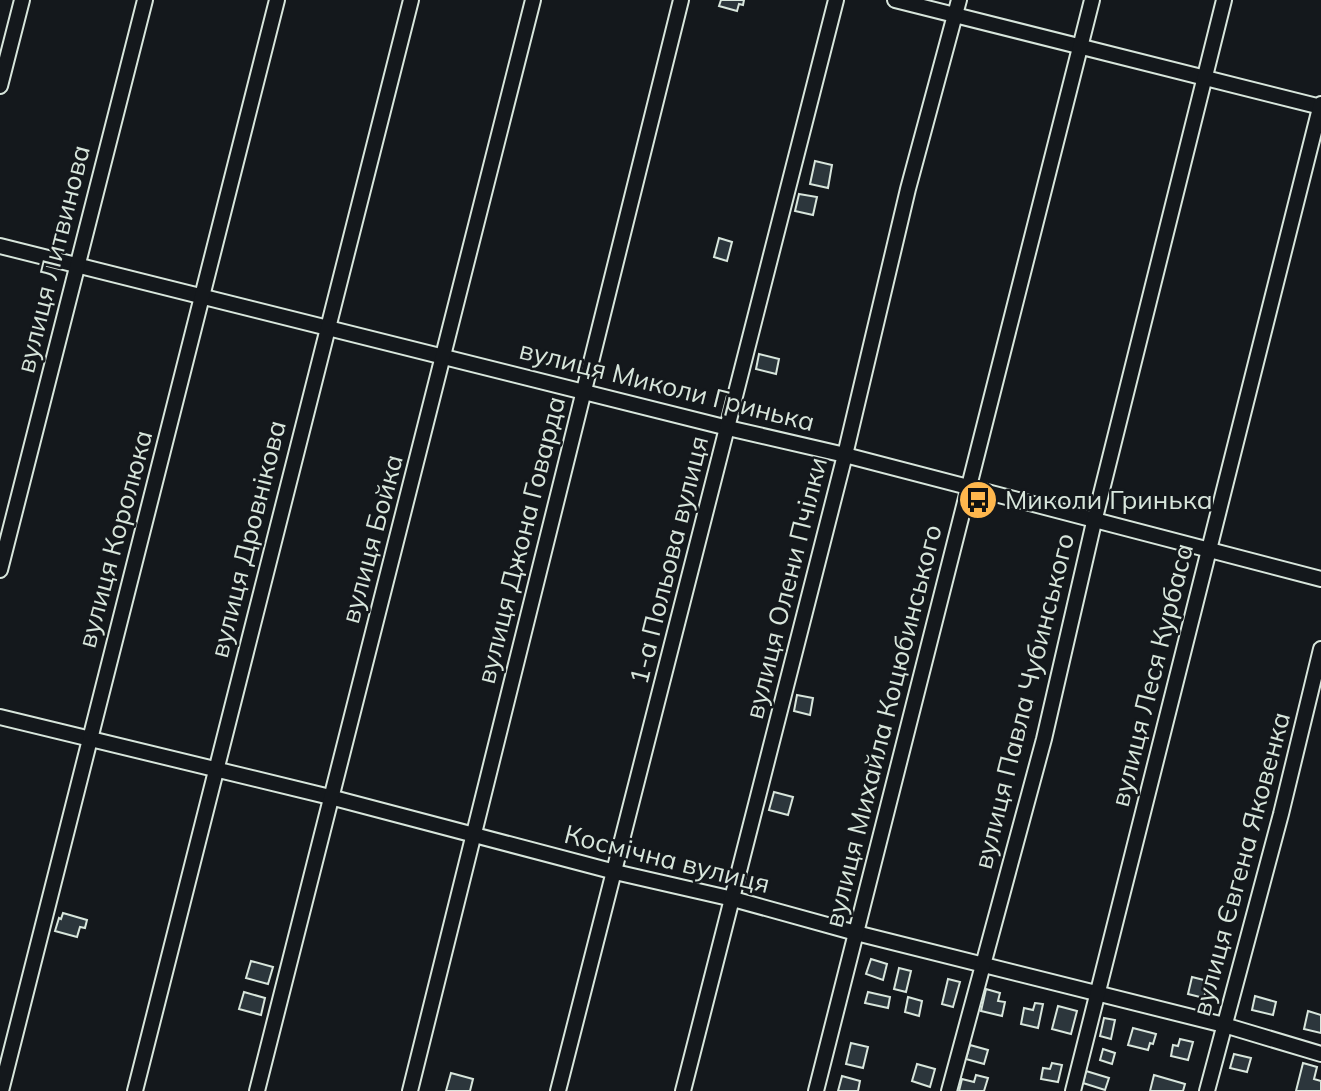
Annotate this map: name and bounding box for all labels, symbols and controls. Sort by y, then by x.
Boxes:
street label: вулиця Литвинова [8,142,97,376]
street label: вулиця Миколи Гринька [516,333,818,438]
street label: вулиця Джона Говарда [469,393,572,687]
street label: вулиця Дровнікова [202,417,293,661]
street label: вулиця Королюка [70,427,159,651]
street label: 1-а Польова вулиця [622,432,715,687]
street label: вулиця Бойка [333,451,410,627]
street label: вулиця Олени Пчілки [737,454,834,722]
bus stop icon: Миколи Гринька [957,479,999,521]
place label: Миколи Гринька [1005,483,1213,516]
street label: вулиця Михайла Коцюбинського [816,521,949,931]
street label: вулиця Павла Чубинського [966,529,1081,872]
street label: вулиця Леся Курбаса [1103,540,1200,810]
street label: вулиця Євгена Яковенка [1184,708,1297,1019]
street label: Космічна вулиця [561,817,773,900]

